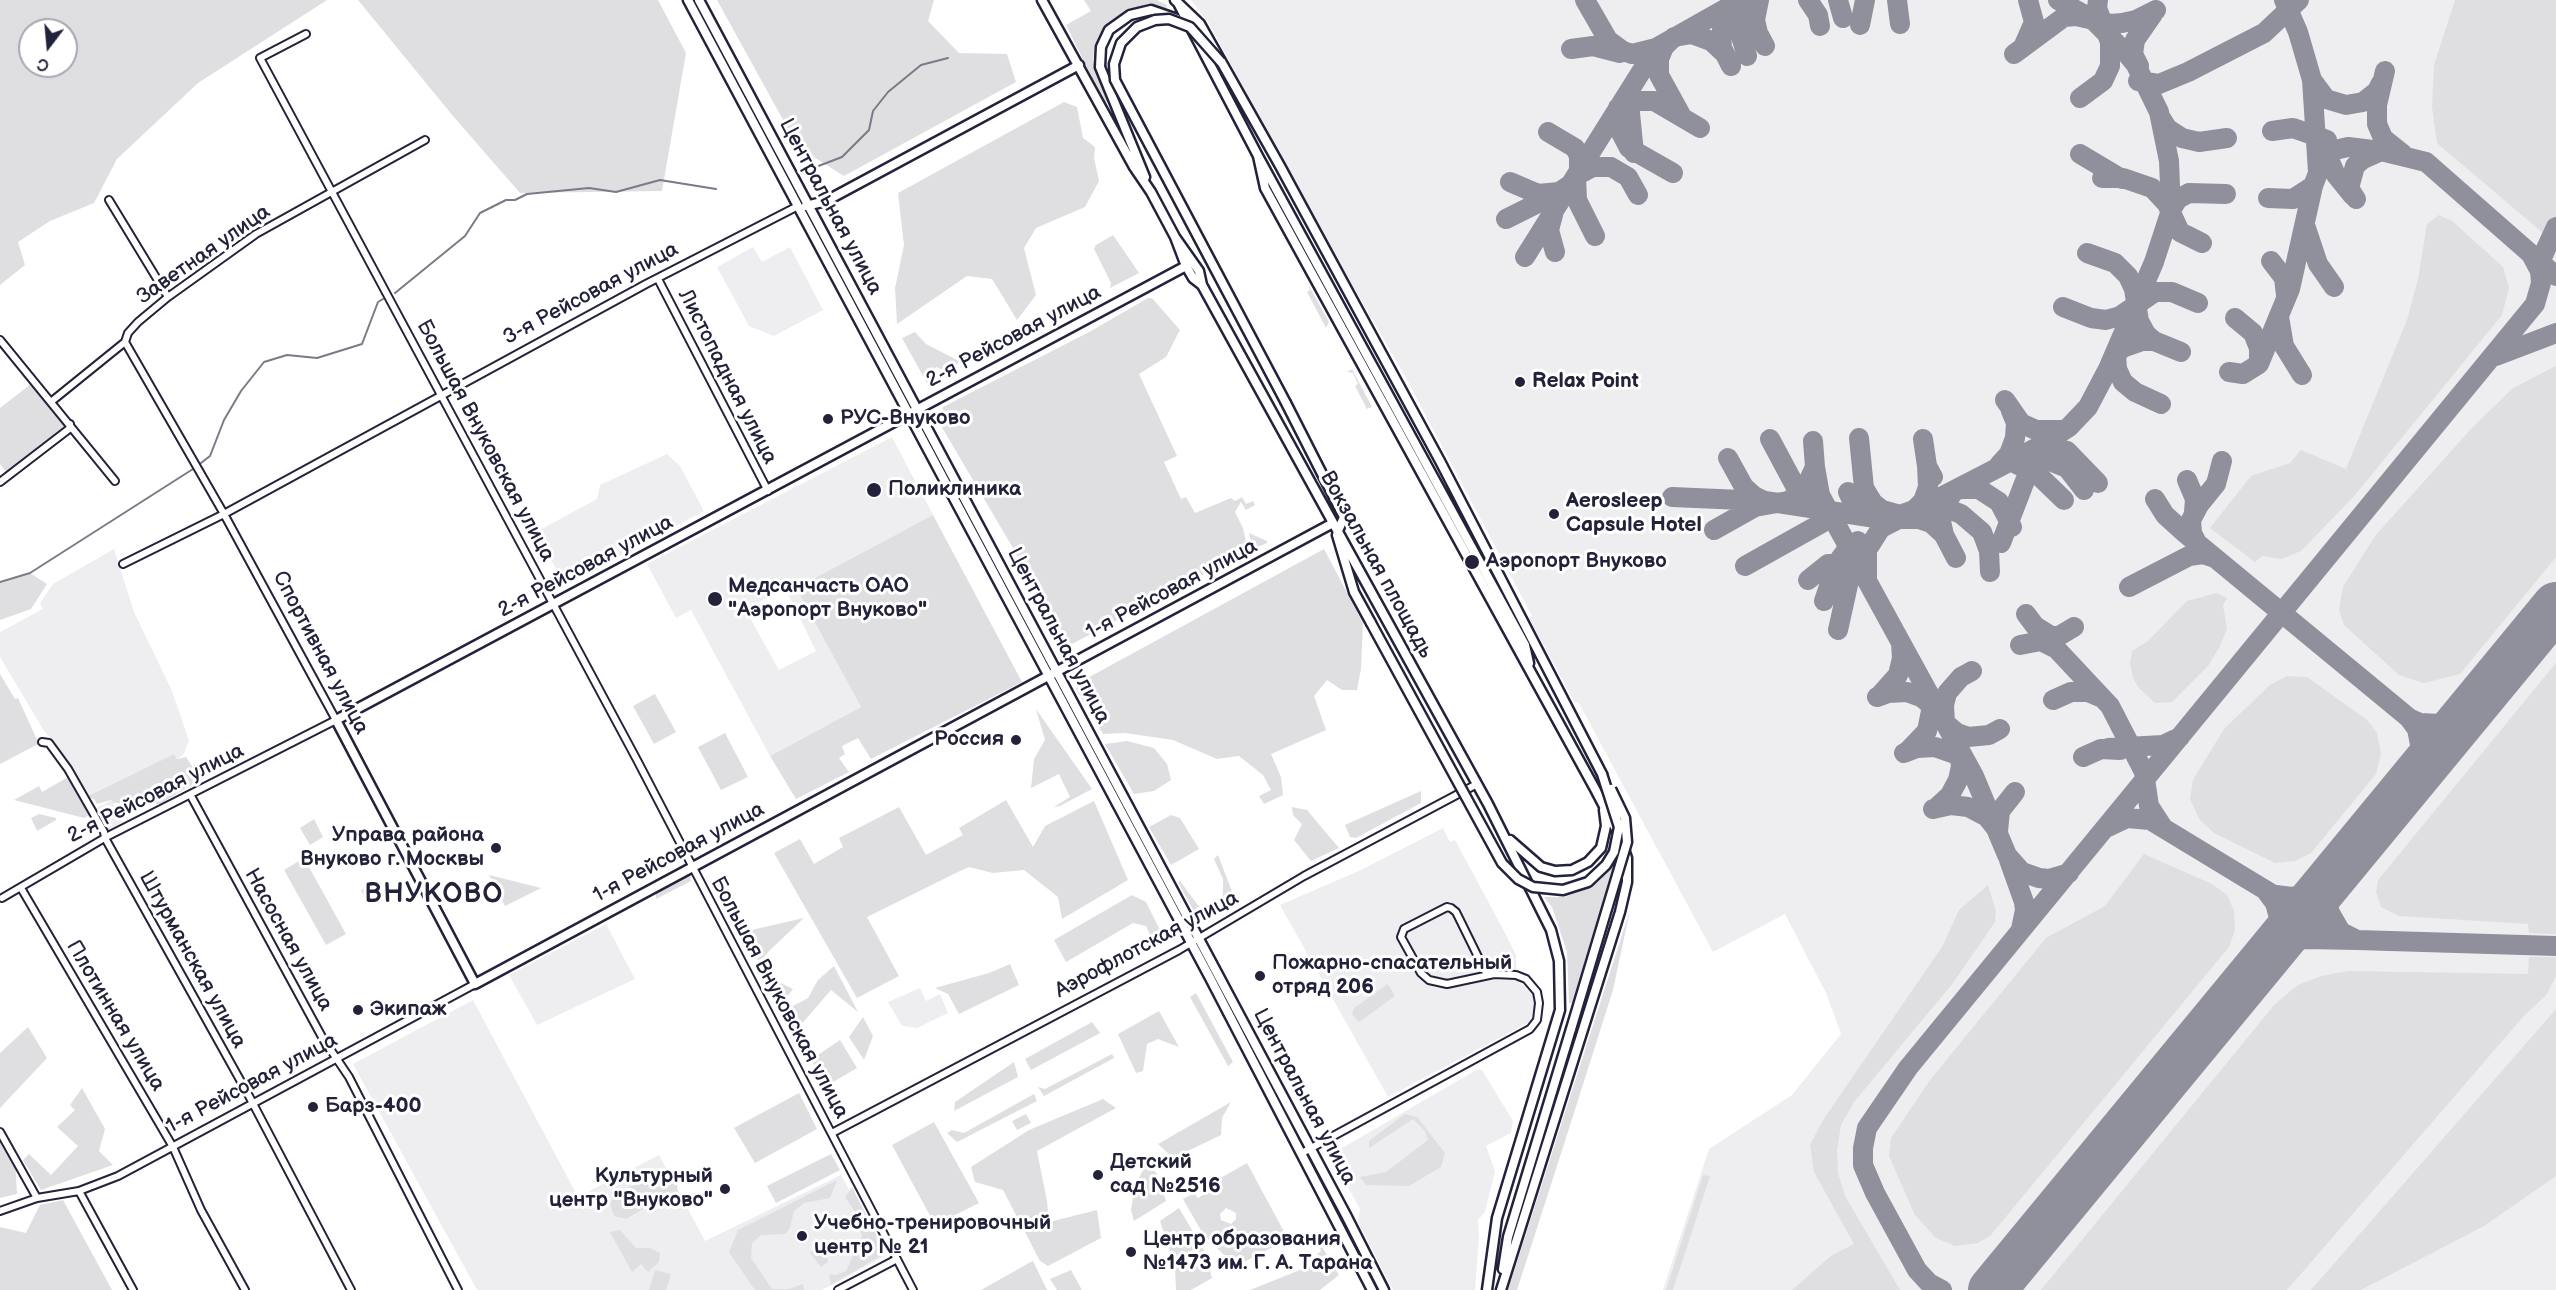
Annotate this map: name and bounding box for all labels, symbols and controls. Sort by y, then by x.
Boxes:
north arrow [18,18,78,78]
text: С [35,53,51,75]
street label: Центральная улица [773,115,887,299]
street label: Заветная улица [133,200,275,310]
street label: 3-я Рейсовая улица [499,237,683,351]
street label: 2-я Рейсовая улица [922,280,1106,394]
street label: Листопадная улица [672,285,782,469]
street label: Большая Внуковская улица [410,316,560,566]
place label: Relax Point [1532,369,1639,395]
marker: Relax Point [1513,375,1527,389]
place label: РУС-Внуково [840,406,971,432]
marker: РУС-Внуково [821,412,835,426]
street label: Вокзальная площадь [1314,467,1438,663]
place label: Поликлиника [888,477,1021,503]
marker: Поликлиника [865,481,883,499]
place label: Aerosleep Capsule Hotel [1566,489,1702,539]
marker: Aerosleep Capsule Hotel [1547,507,1561,521]
street label: 2-я Рейсовая улица [494,510,678,624]
street label: 1-я Рейсовая улица [1082,534,1262,646]
street label: Центральная улица [1001,544,1115,728]
place label: Аэропорт Внуково [1486,549,1667,575]
marker: Аэропорт Внуково [1463,553,1481,571]
street label: Спортивная улица [266,567,374,739]
place label: Медсанчасть ОАО "Аэропорт Внуково" [728,574,927,624]
marker: Медсанчасть ОАО "Аэропорт Внуково" [706,590,724,608]
place label: Россия [934,727,1004,753]
marker: Россия [1009,733,1023,747]
street label: 2-я Рейсовая улица [64,739,248,849]
street label: 1-я Рейсовая улица [589,797,769,909]
place label: Управа района Внуково г. Москвы [300,823,484,873]
marker: Управа района Внуково г. Москвы [489,841,503,855]
street label: Насосная улица [238,864,338,1016]
street label: Штурманская улица [133,867,251,1053]
street label: Большая Внуковская улица [704,873,854,1123]
district label: ВНУКОВО [364,879,504,911]
street label: Аэрофлотская улица [1051,886,1243,1004]
street label: Плотинная улица [60,936,170,1096]
place label: Пожарно-спасательный отряд 206 [1272,951,1512,1001]
marker: Пожарно-спасательный отряд 206 [1253,969,1267,983]
place label: Экипаж [370,997,446,1023]
marker: Экипаж [351,1003,365,1017]
street label: Центральная улица [1247,1005,1361,1189]
street label: 1-я Рейсовая улица [162,1028,342,1140]
place label: Барз-400 [325,1094,422,1120]
marker: Барз-400 [306,1100,320,1114]
place label: Детский сад №2516 [1110,1150,1221,1200]
place label: Культурный центр "Внуково" [549,1164,713,1214]
marker: Детский сад №2516 [1091,1168,1105,1182]
marker: Культурный центр "Внуково" [718,1182,732,1196]
place label: Учебно-тренировочный центр № 21 [814,1211,1051,1261]
place label: Центр образования №1473 им. Г. А. Тарана [1143,1227,1372,1277]
marker: Учебно-тренировочный центр № 21 [795,1229,809,1243]
marker: Центр образования №1473 им. Г. А. Тарана [1124,1245,1138,1259]

